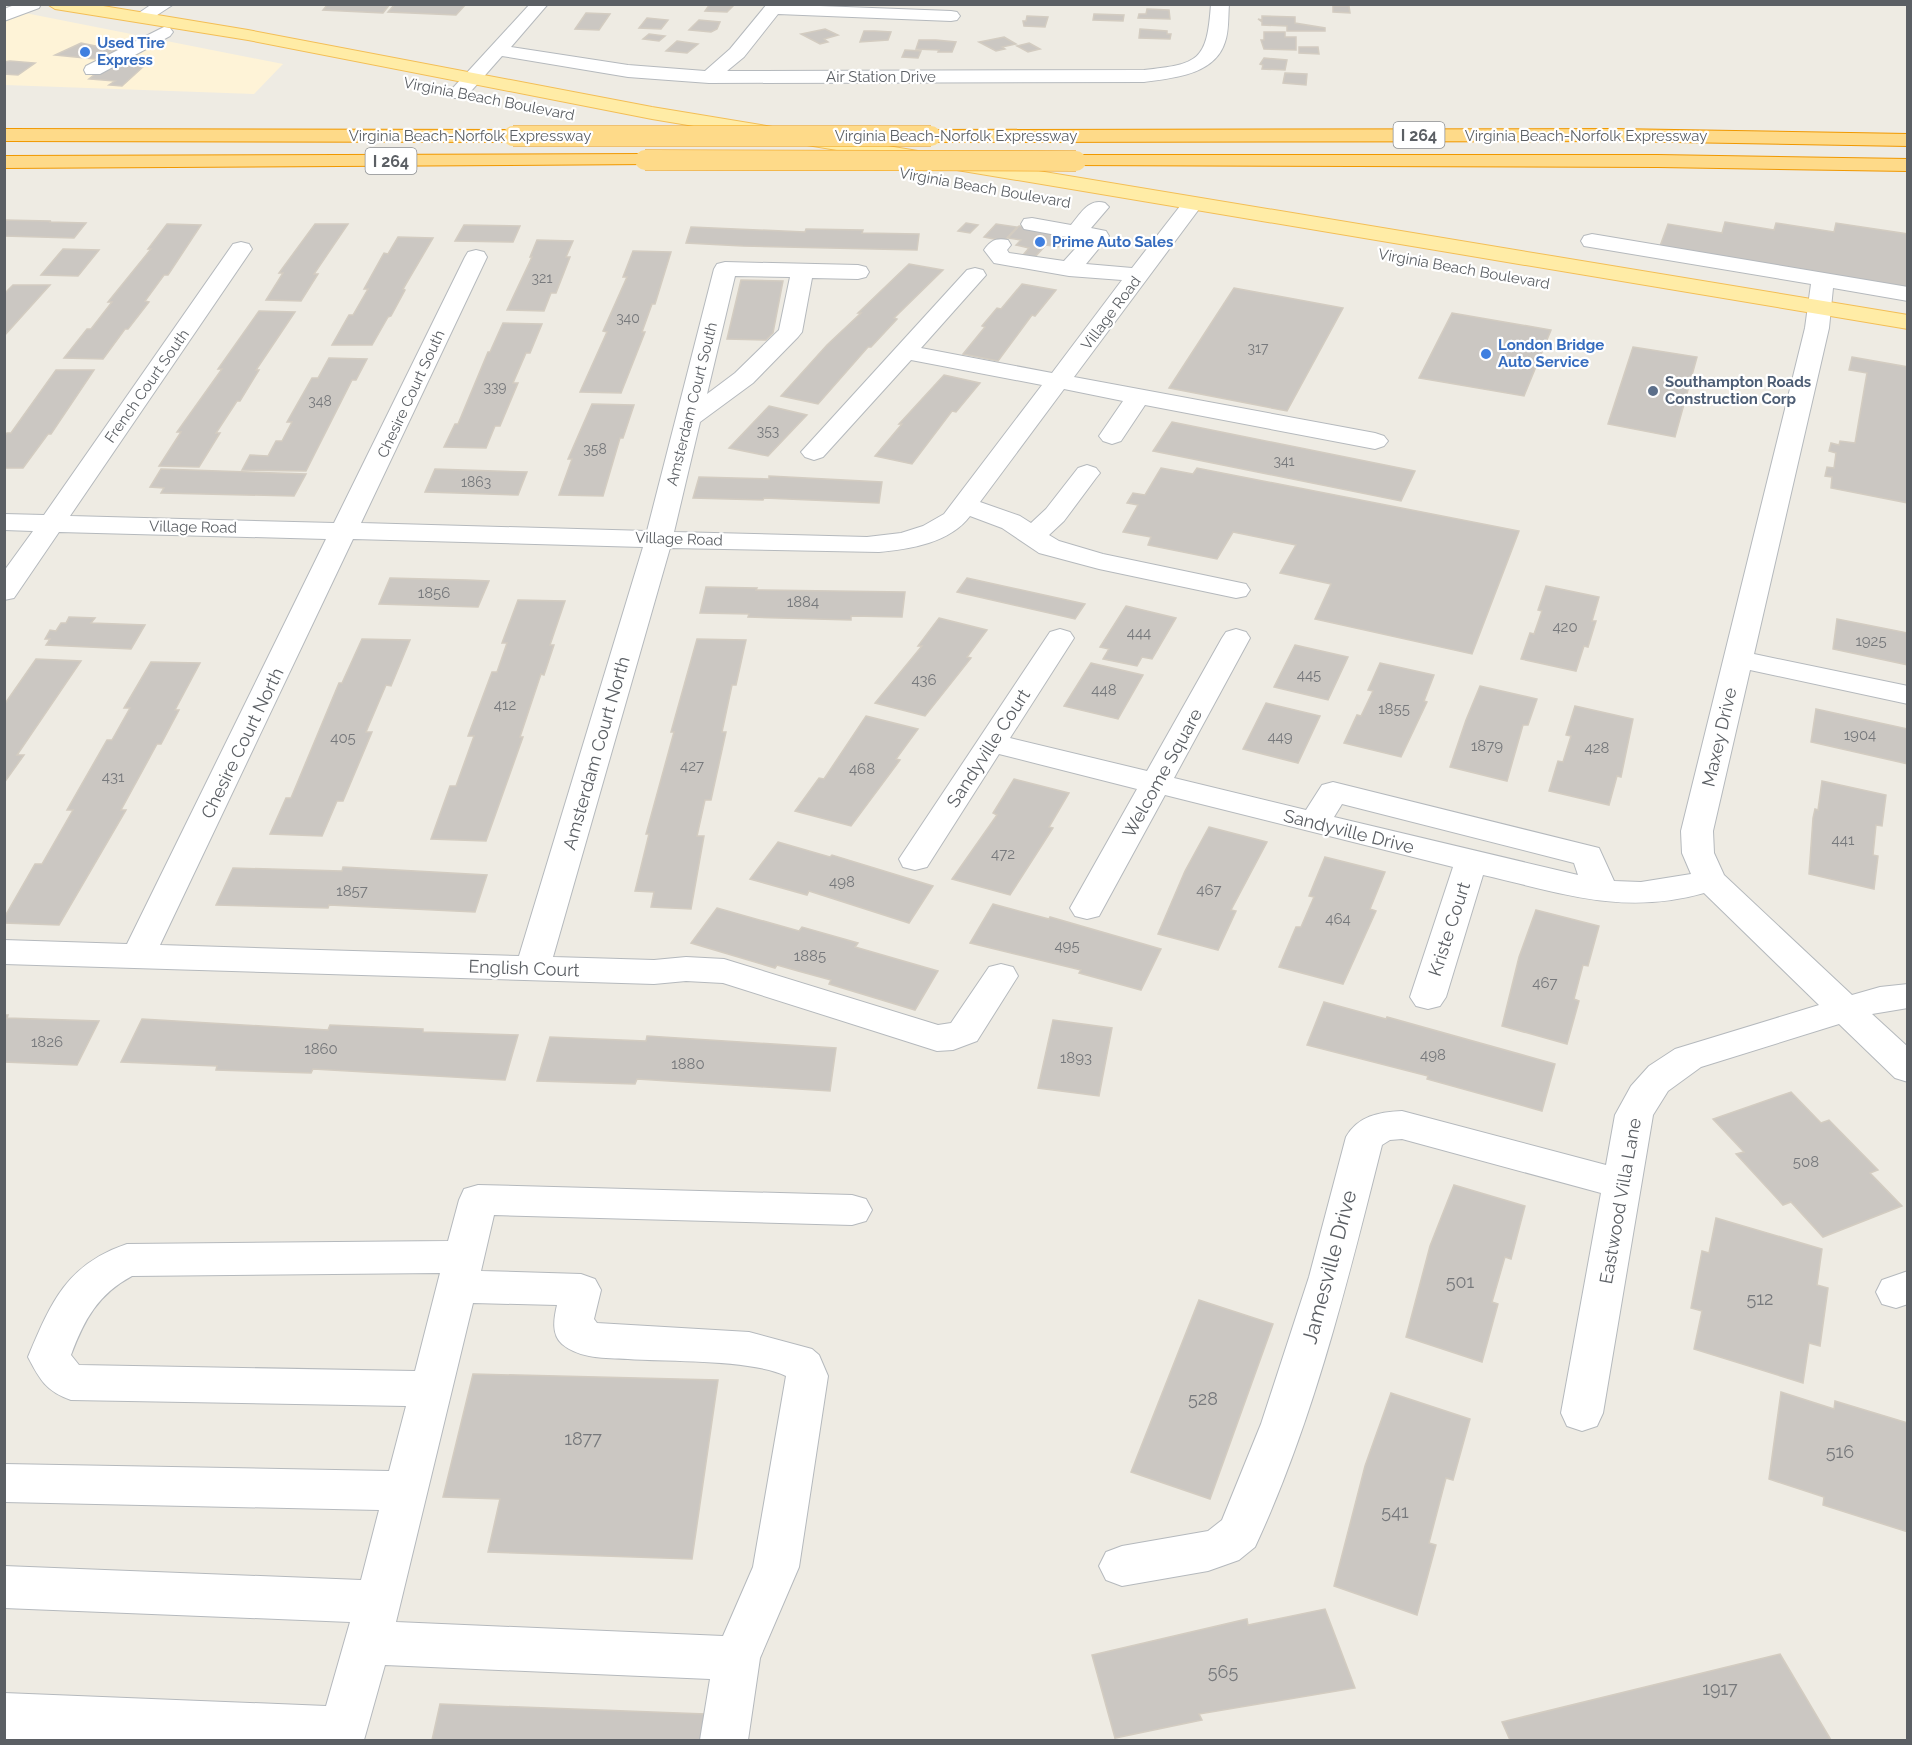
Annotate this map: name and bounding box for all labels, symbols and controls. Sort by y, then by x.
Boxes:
place label: Used Tire Express [97,34,165,69]
marker: Used Tire Express [78,45,92,59]
street label: Air Station Drive [826,68,936,86]
street label: Virginia Beach Boulevard [402,74,576,124]
road number: I 264 [1394,122,1444,148]
street label: Virginia Beach-Norfolk Expressway [349,127,591,145]
street label: Virginia Beach-Norfolk Expressway [835,127,1077,145]
street label: Virginia Beach-Norfolk Expressway [1465,127,1707,145]
road number: I 264 [366,148,416,174]
street label: Virginia Beach Boulevard [898,164,1072,212]
place label: Prime Auto Sales [1052,233,1174,251]
marker: Prime Auto Sales [1033,235,1047,249]
street label: Virginia Beach Boulevard [1377,245,1551,293]
house number: 321 [532,270,552,286]
street label: Village Road [1077,273,1145,353]
house number: 340 [616,310,640,326]
street label: Amsterdam Court South [663,320,721,488]
street label: French Court South [101,326,193,446]
street label: Chesire Court South [373,327,449,461]
place label: London Bridge Auto Service [1498,336,1604,371]
house number: 317 [1248,340,1269,356]
marker: London Bridge Auto Service [1479,347,1493,361]
place label: Southampton Roads Construction Corp [1665,373,1811,408]
house number: 339 [483,379,507,395]
marker: Southampton Roads Construction Corp [1646,384,1660,398]
house number: 348 [308,393,332,409]
house number: 353 [757,423,779,439]
house number: 358 [583,441,607,457]
house number: 341 [1273,453,1295,469]
house number: 1863 [461,474,491,490]
street label: Village Road [149,517,237,537]
street label: Village Road [635,528,723,550]
house number: 1856 [418,584,450,602]
house number: 1884 [787,593,819,611]
house number: 420 [1552,618,1578,636]
house number: 444 [1127,624,1151,642]
house number: 1925 [1855,632,1887,650]
street label: Amsterdam Court North [558,654,634,852]
street label: Chesire Court North [196,664,288,822]
house number: 445 [1297,666,1321,684]
house number: 436 [911,671,937,689]
house number: 448 [1091,681,1117,699]
street label: Sandyville Court [942,685,1034,811]
street label: Maxey Drive [1697,685,1741,789]
house number: 412 [494,696,516,714]
house number: 1855 [1378,700,1410,718]
street label: Welcome Square [1118,704,1206,841]
house number: 1904 [1844,726,1876,744]
house number: 449 [1267,728,1293,746]
house number: 405 [330,729,356,747]
house number: 1879 [1471,737,1503,755]
house number: 428 [1585,739,1610,757]
house number: 427 [680,757,704,775]
house number: 468 [849,760,875,778]
house number: 431 [102,768,125,786]
street label: Sandyville Drive [1282,805,1417,857]
house number: 441 [1832,831,1855,849]
house number: 472 [991,845,1015,863]
house number: 498 [829,873,855,891]
street label: Kriste Court [1424,879,1474,979]
house number: 467 [1196,881,1222,899]
house number: 1857 [336,882,368,900]
house number: 464 [1325,910,1351,928]
house number: 495 [1054,937,1080,955]
house number: 1885 [794,947,826,965]
street label: English Court [468,956,580,980]
house number: 467 [1532,974,1558,992]
house number: 1826 [31,1033,63,1051]
house number: 1860 [304,1040,338,1058]
house number: 498 [1420,1046,1446,1064]
house number: 1893 [1060,1049,1092,1067]
house number: 1880 [671,1055,705,1073]
street label: Eastwood Villa Lane [1595,1116,1645,1286]
house number: 508 [1793,1153,1819,1171]
street label: Jamesville Drive [1296,1188,1362,1346]
house number: 501 [1446,1271,1475,1292]
house number: 512 [1747,1288,1773,1309]
house number: 528 [1188,1388,1218,1409]
house number: 1877 [564,1428,602,1449]
house number: 516 [1826,1441,1854,1462]
house number: 541 [1381,1501,1409,1522]
house number: 565 [1208,1661,1238,1682]
house number: 1917 [1702,1678,1738,1699]

